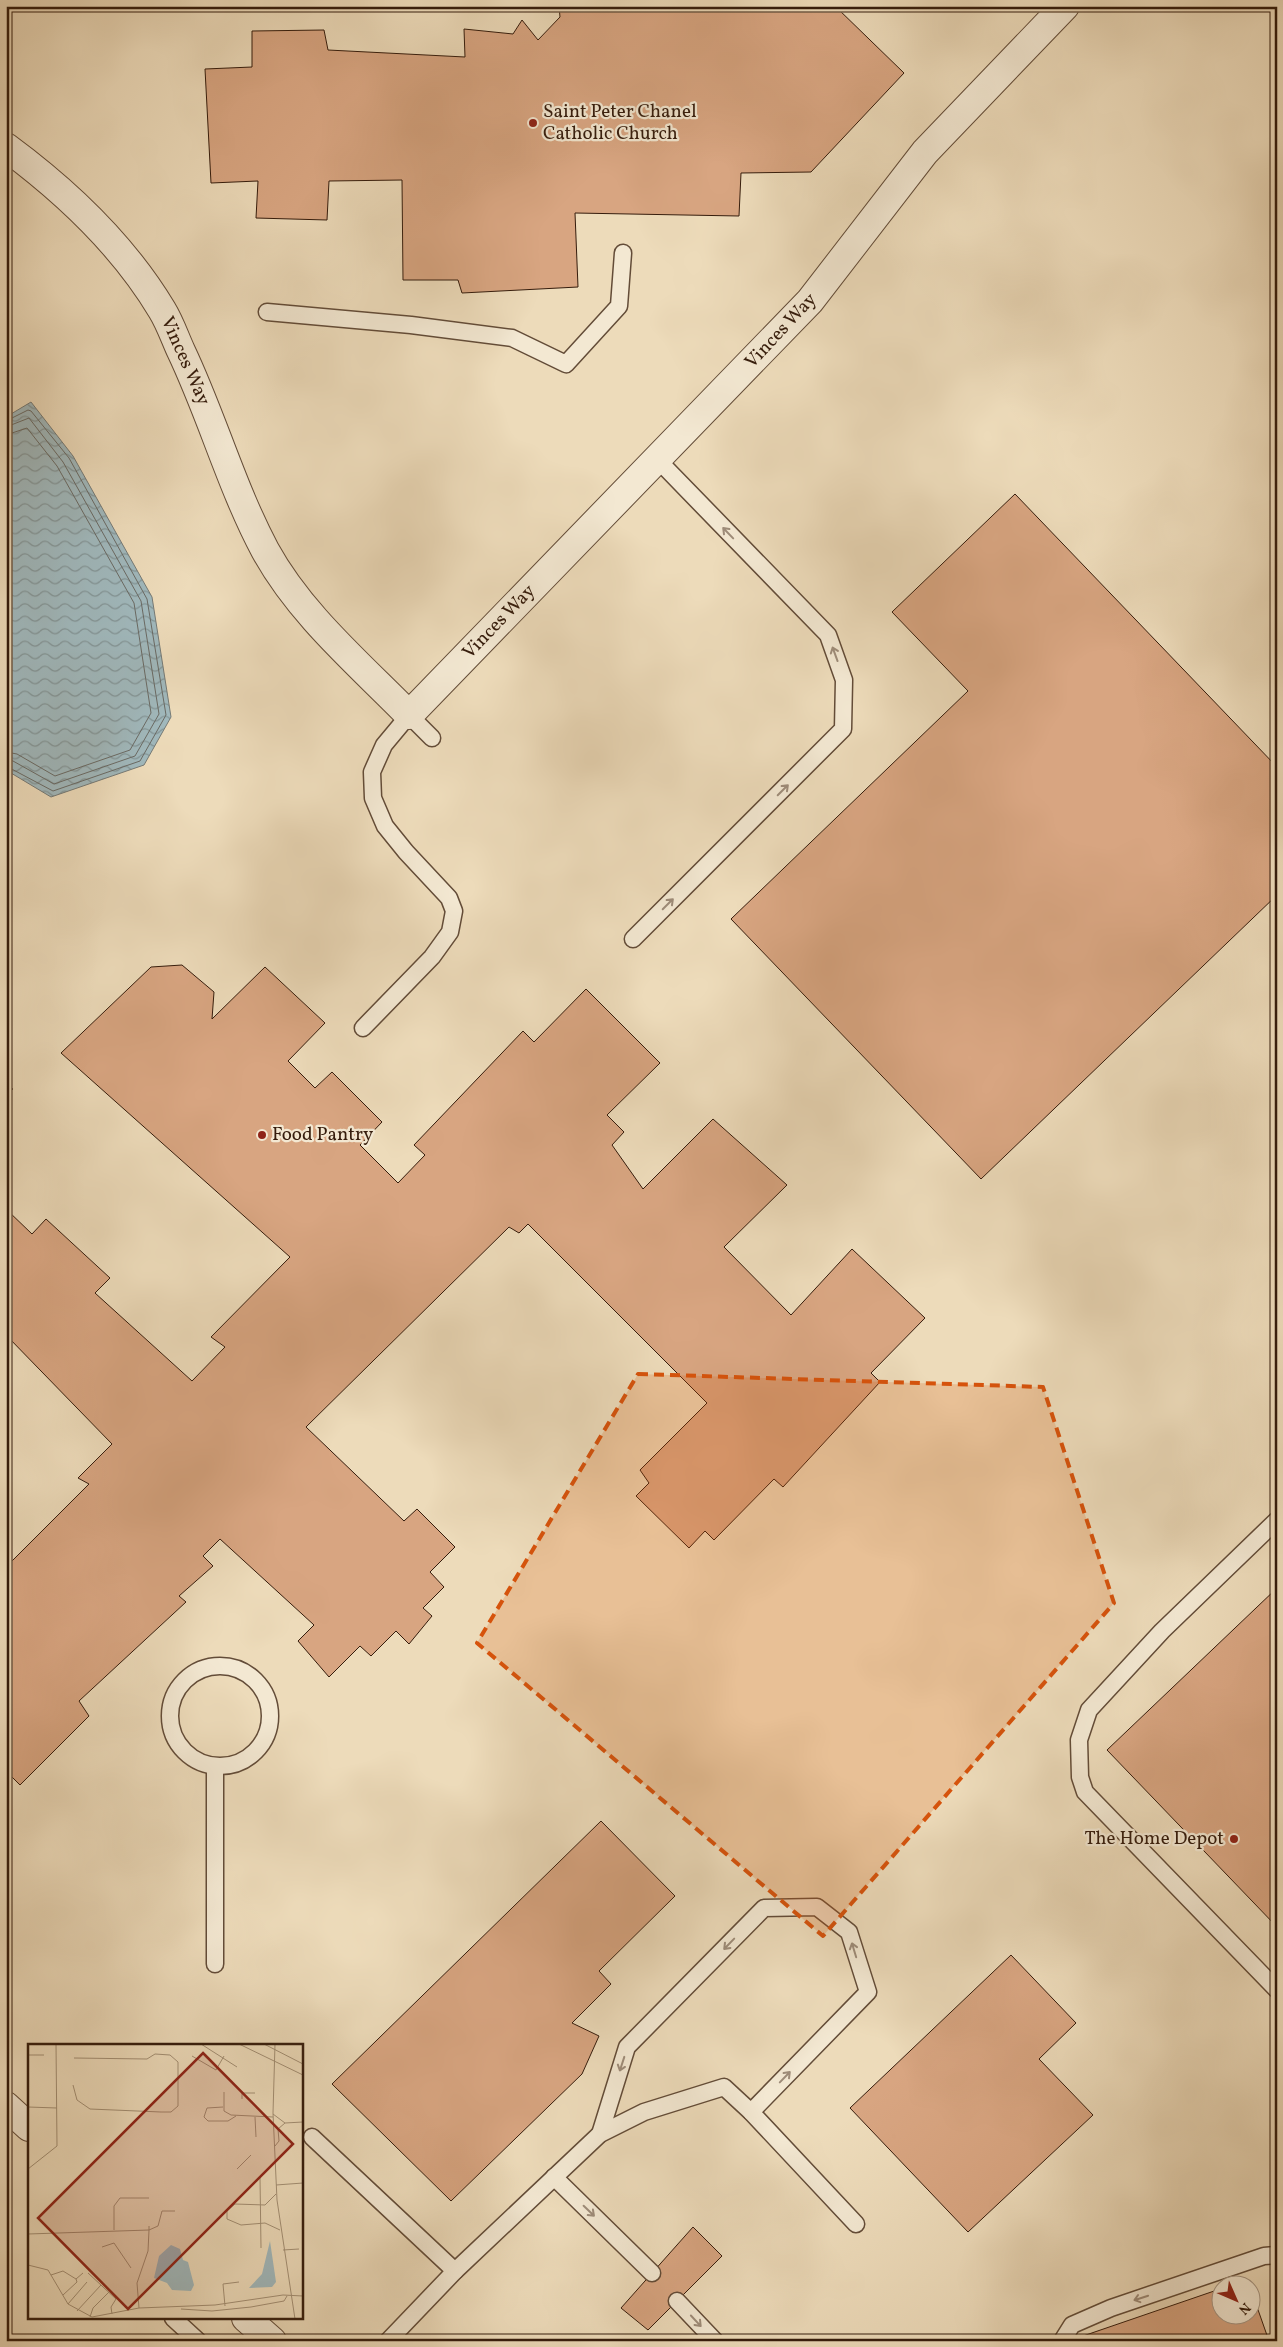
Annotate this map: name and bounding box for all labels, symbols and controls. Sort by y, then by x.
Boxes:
place label: Saint Peter Chanel Catholic Church [543,99,697,147]
marker: Saint Peter Chanel Catholic Church [527,117,539,129]
street label: Vinces Way [739,287,823,375]
street label: Vinces Way [154,312,216,410]
one-way arrow [722,527,734,539]
street label: Vinces Way [457,579,541,665]
one-way arrow [830,647,839,662]
one-way arrow [777,783,789,796]
one-way arrow [661,898,674,910]
place label: Food Pantry [272,1122,373,1148]
marker: Food Pantry [256,1129,268,1141]
place label: The Home Depot [1085,1826,1224,1852]
marker: The Home Depot [1228,1833,1240,1845]
one-way arrow [723,1937,735,1950]
one-way arrow [849,1942,859,1958]
inset map [28,2044,302,2320]
one-way arrow [616,2056,626,2072]
one-way arrow [779,2071,791,2083]
one-way arrow [583,2205,595,2217]
north arrow [1210,2274,1260,2324]
one-way arrow [1134,2293,1150,2303]
text: N [1234,2298,1254,2318]
one-way arrow [690,2314,702,2327]

